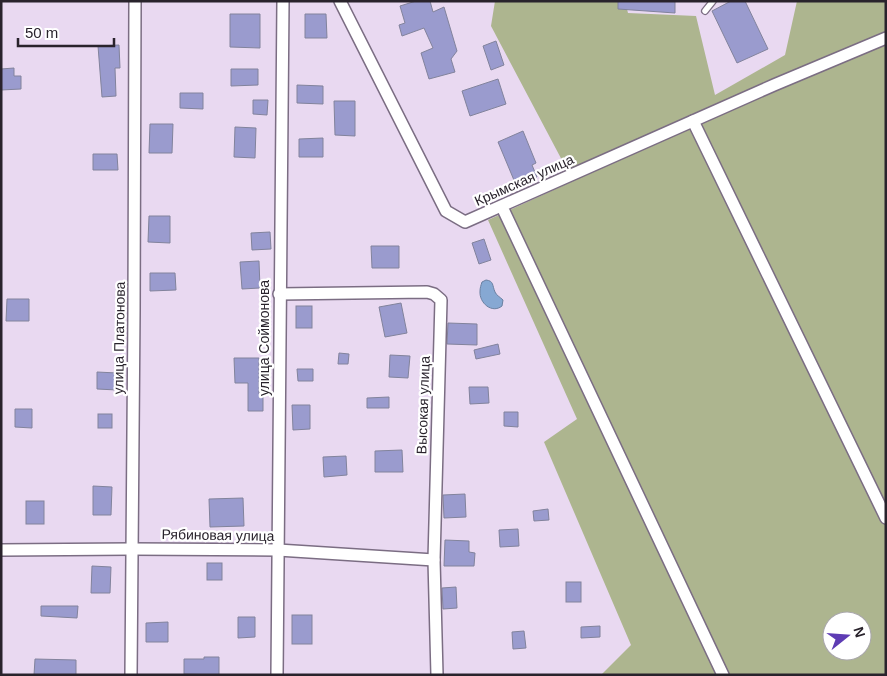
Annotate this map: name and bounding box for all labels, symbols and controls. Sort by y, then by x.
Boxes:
scale bar [18,15,114,47]
text: 50 m [25,24,58,41]
street label: Крымская улица [472,151,576,209]
street label: улица Соймонова [256,280,272,396]
street label: улица Платонова [110,281,128,394]
street label: Высокая улица [413,355,433,455]
street label: Рябиновая улица [161,526,275,544]
north arrow [822,611,872,661]
text: N [850,625,869,639]

